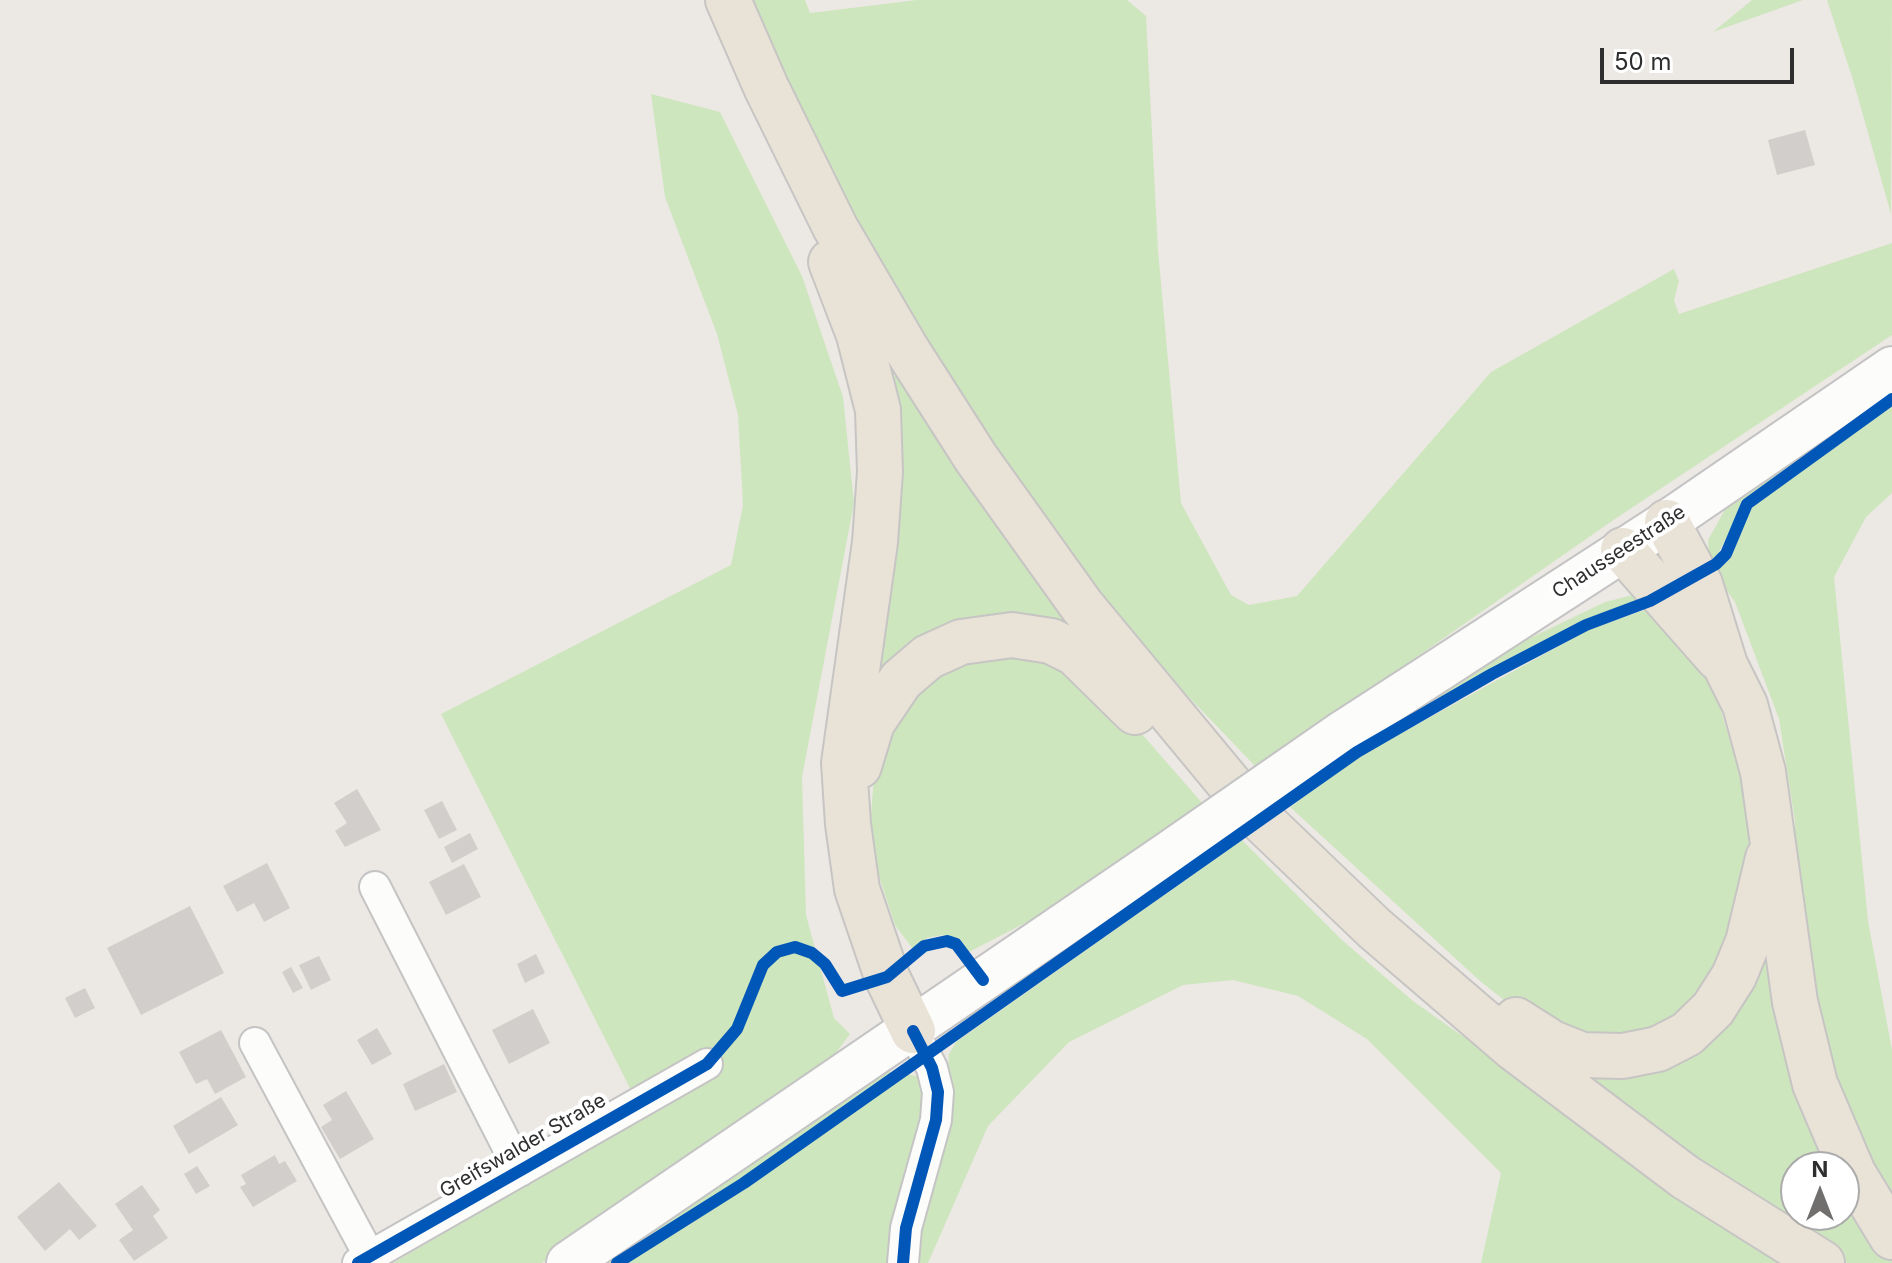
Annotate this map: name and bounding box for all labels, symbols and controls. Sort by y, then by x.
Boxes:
scale bar [1604,32,1798,82]
text: 50 m [1614,47,1672,76]
street label: Chausseestraße [1548,500,1690,604]
street label: Greifswalder Straße [436,1089,610,1203]
north arrow [1780,1151,1860,1231]
text: N [1812,1156,1828,1182]

